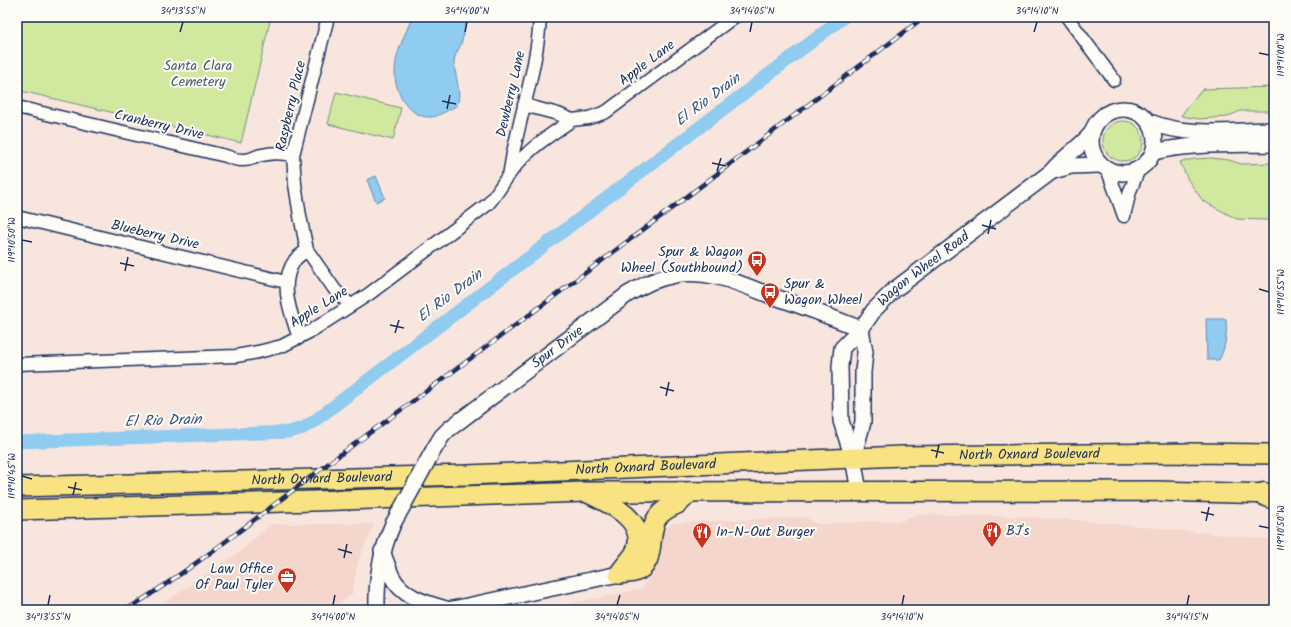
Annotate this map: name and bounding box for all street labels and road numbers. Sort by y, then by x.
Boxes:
street label: Apple Lane [614,34,680,91]
street label: Dewberry Lane [490,48,532,139]
street label: Raspberry Place [270,58,312,154]
street label: Cranberry Drive [112,104,207,146]
street label: Blueberry Drive [109,214,202,256]
street label: Wagon Wheel Road [872,225,975,312]
street label: Apple Lane [286,280,353,334]
street label: Spur Drive [527,320,589,374]
street label: North Oxnard Boulevard [959,443,1101,466]
street label: North Oxnard Boulevard [575,453,717,481]
street label: North Oxnard Boulevard [251,466,394,492]

